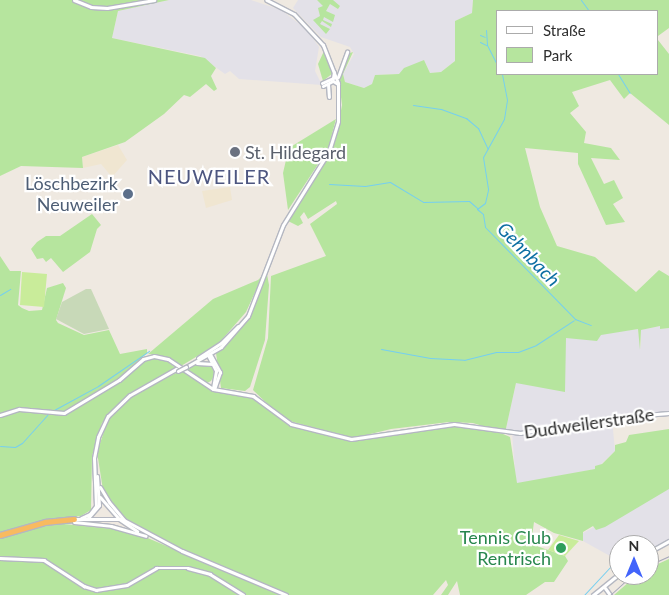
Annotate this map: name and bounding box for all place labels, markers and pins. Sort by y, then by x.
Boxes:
place label: St. Hildegard [245,141,346,163]
marker: St. Hildegard [229,146,241,158]
place label: Löschbezirk Neuweiler [25,173,118,215]
marker: Löschbezirk Neuweiler [122,188,134,200]
place label: Tennis Club Rentrisch [460,527,551,570]
marker: Tennis Club Rentrisch [555,542,567,554]

